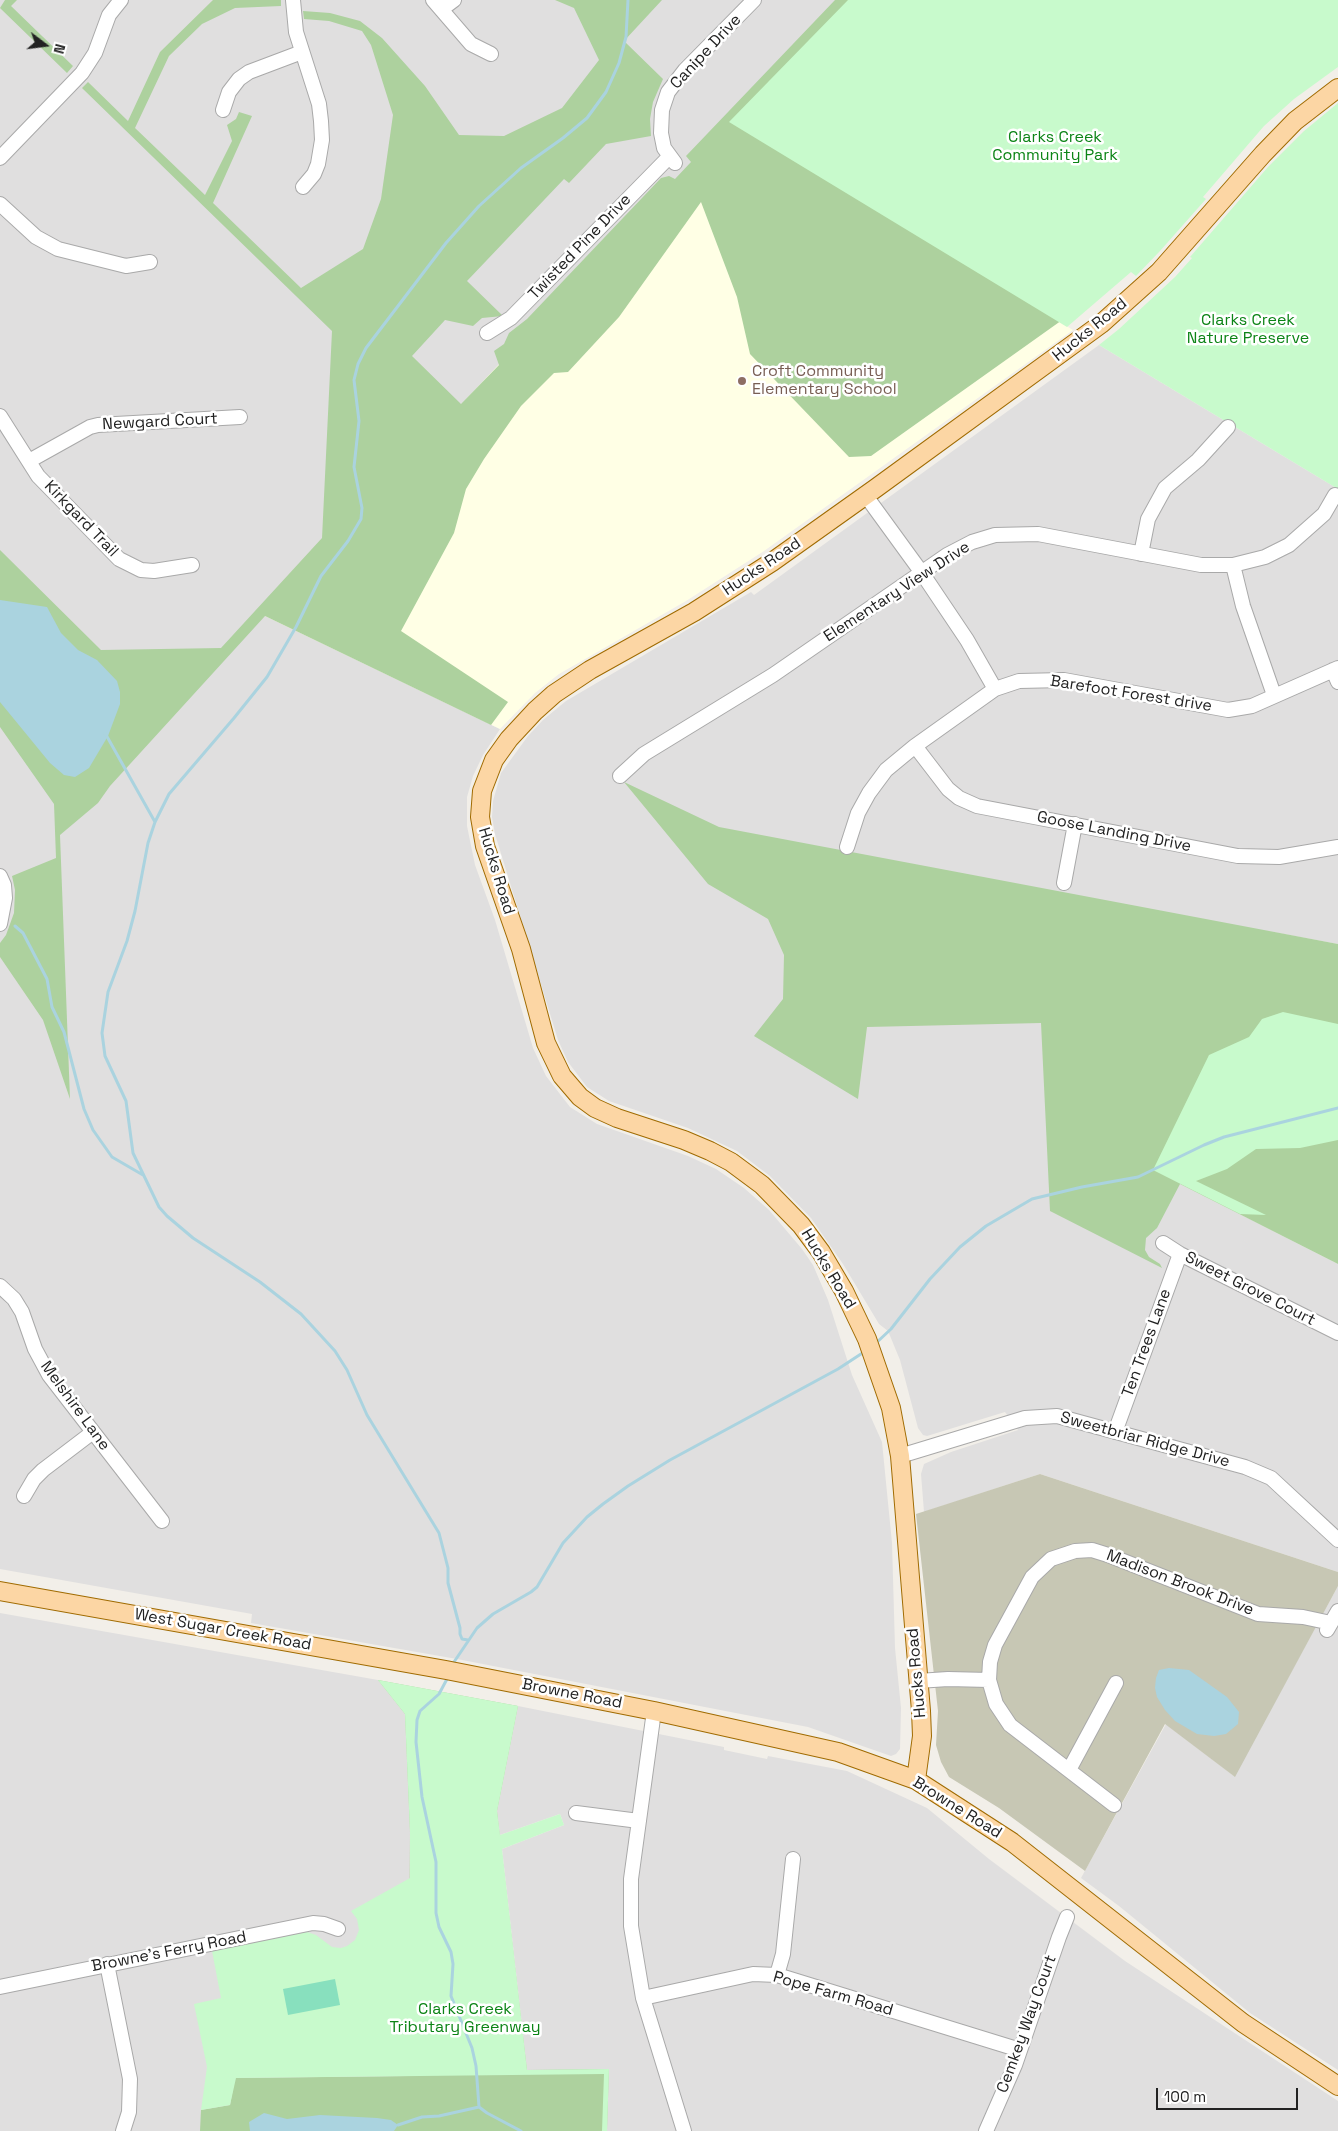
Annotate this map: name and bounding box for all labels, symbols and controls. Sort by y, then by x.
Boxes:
street label: Canipe Drive [666,11,746,93]
north arrow [20,20,70,70]
text: N [50,42,69,56]
park label: Clarks Creek Community Park [992,128,1118,166]
street label: Twisted Pine Drive [525,190,635,304]
street label: Hucks Road [1049,294,1131,366]
park label: Clarks Creek Nature Preserve [1187,311,1309,349]
place label: Croft Community Elementary School [752,362,897,400]
marker: Croft Community Elementary School [736,375,748,387]
street label: Newgard Court [102,409,218,435]
street label: Kirkgard Trail [40,477,122,561]
street label: Hucks Road [719,534,805,600]
street label: Elementary View Drive [820,538,974,646]
street label: Barefoot Forest drive [1049,672,1213,716]
street label: Goose Landing Drive [1035,808,1193,856]
street label: Hucks Road [474,825,518,917]
street label: Hucks Road [797,1225,859,1313]
street label: Sweet Grove Court [1182,1248,1318,1330]
street label: Ten Trees Lane [1119,1286,1175,1400]
street label: Melshire Lane [36,1358,114,1454]
street label: Sweetbriar Ridge Drive [1058,1408,1232,1472]
street label: Madison Brook Drive [1104,1546,1256,1620]
street label: West Sugar Creek Road [133,1605,313,1655]
street label: Hucks Road [904,1627,930,1719]
street label: Browne Road [520,1675,624,1713]
street label: Browne Road [909,1773,1005,1843]
street label: Browne's Ferry Road [90,1928,248,1976]
street label: Cemkey Way Court [993,1953,1061,2095]
street label: Pope Farm Road [771,1968,895,2020]
park label: Clarks Creek Tributary Greenway [389,2000,541,2038]
scale bar [1158,2078,1300,2110]
text: 100 m [1164,2087,1206,2106]

